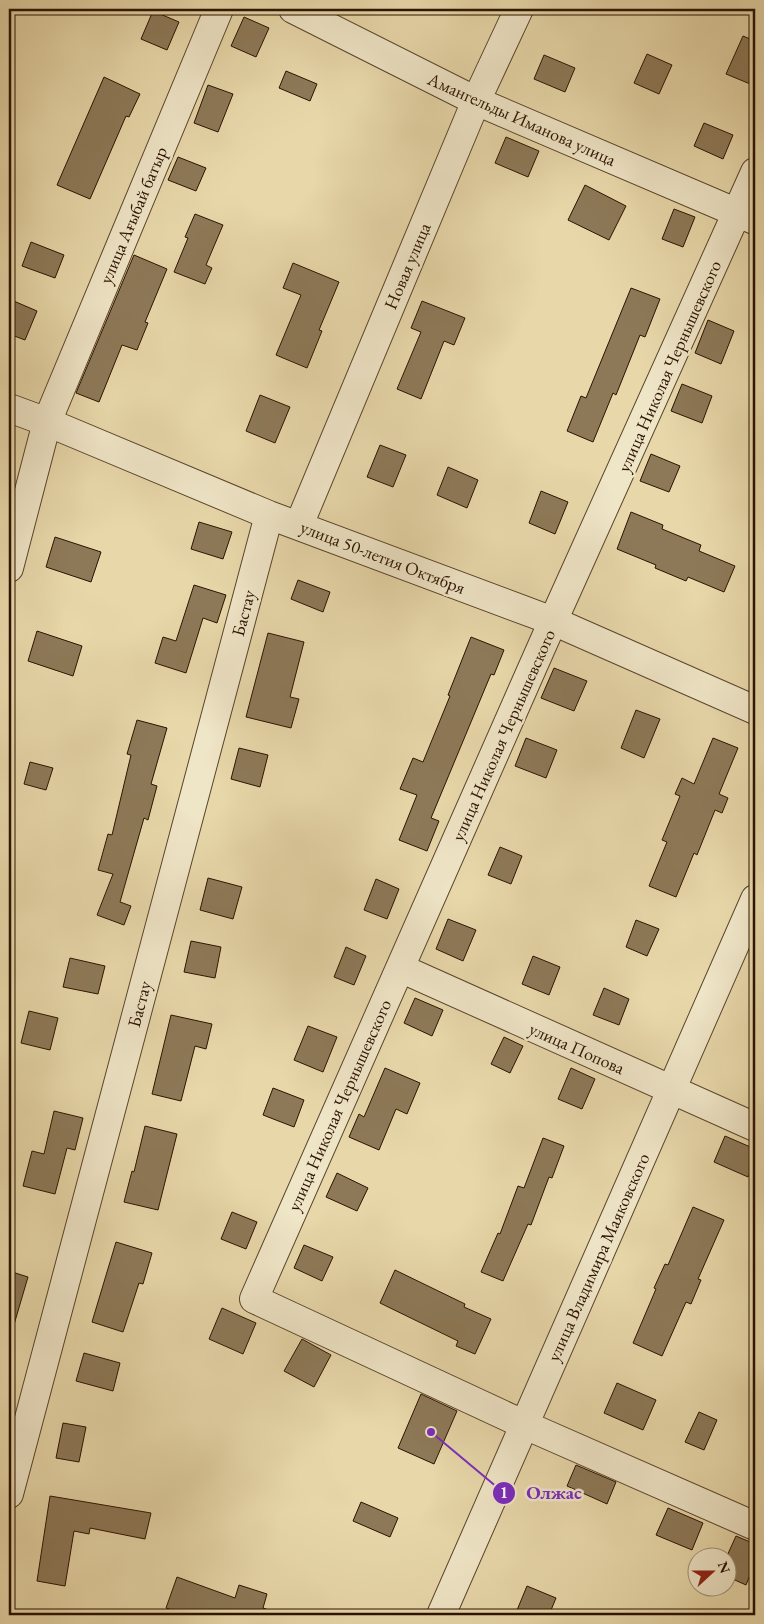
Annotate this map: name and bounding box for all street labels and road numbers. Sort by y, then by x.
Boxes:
street label: Амангельды Иманова улица [423,67,620,171]
street label: улица Ағыбай батыр [94,143,172,287]
street label: Новая улица [378,218,436,313]
street label: улица Николая Чернышевского [612,256,726,475]
street label: улица 50-летия Октября [297,515,469,599]
street label: Бастау [226,587,260,639]
street label: улица Николая Чернышевского [446,625,560,844]
street label: Бастау [122,978,156,1030]
street label: улица Николая Чернышевского [282,995,396,1214]
street label: улица Попова [526,1017,629,1080]
street label: улица Владимира Маяковского [542,1149,654,1365]

